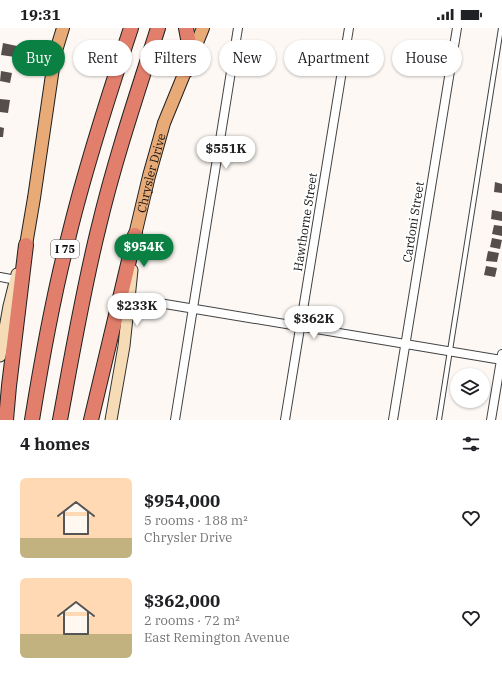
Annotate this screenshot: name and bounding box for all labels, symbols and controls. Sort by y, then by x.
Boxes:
text: 19:31 [20,5,61,24]
chip: Buy [12,40,65,76]
chip: Rent [73,40,132,76]
chip: Filters [140,40,211,76]
chip: New [219,40,276,76]
chip: Apartment [284,40,384,76]
chip: House [392,40,462,76]
street label: Chrysler Drive [133,131,168,214]
pin: $551K [198,136,254,170]
text: $551K [205,140,247,157]
street label: Hawthorne Street [290,172,320,272]
street label: Cardoni Street [399,181,427,263]
pin: $954K [116,234,172,268]
text: $954K [123,238,165,255]
road number: I 75 [51,240,79,258]
pin: $233K [109,293,165,327]
text: $233K [116,297,158,314]
pin: $362K [286,306,342,340]
text: $362K [293,310,335,327]
map controls [450,368,490,408]
button: layers [450,368,490,408]
text: 4 homes [20,433,90,455]
icon: filters [460,433,482,455]
text: $954,000 [144,490,220,512]
icon: home [52,494,100,542]
icon: heart [460,507,482,529]
text: 5 rooms · 188 m² [144,512,248,529]
text: Chrysler Drive [144,529,232,546]
text: $362,000 [144,590,220,612]
icon: home [52,594,100,642]
icon: heart [460,607,482,629]
text: 2 rooms · 72 m² [144,612,240,629]
text: East Remington Avenue [144,629,290,646]

